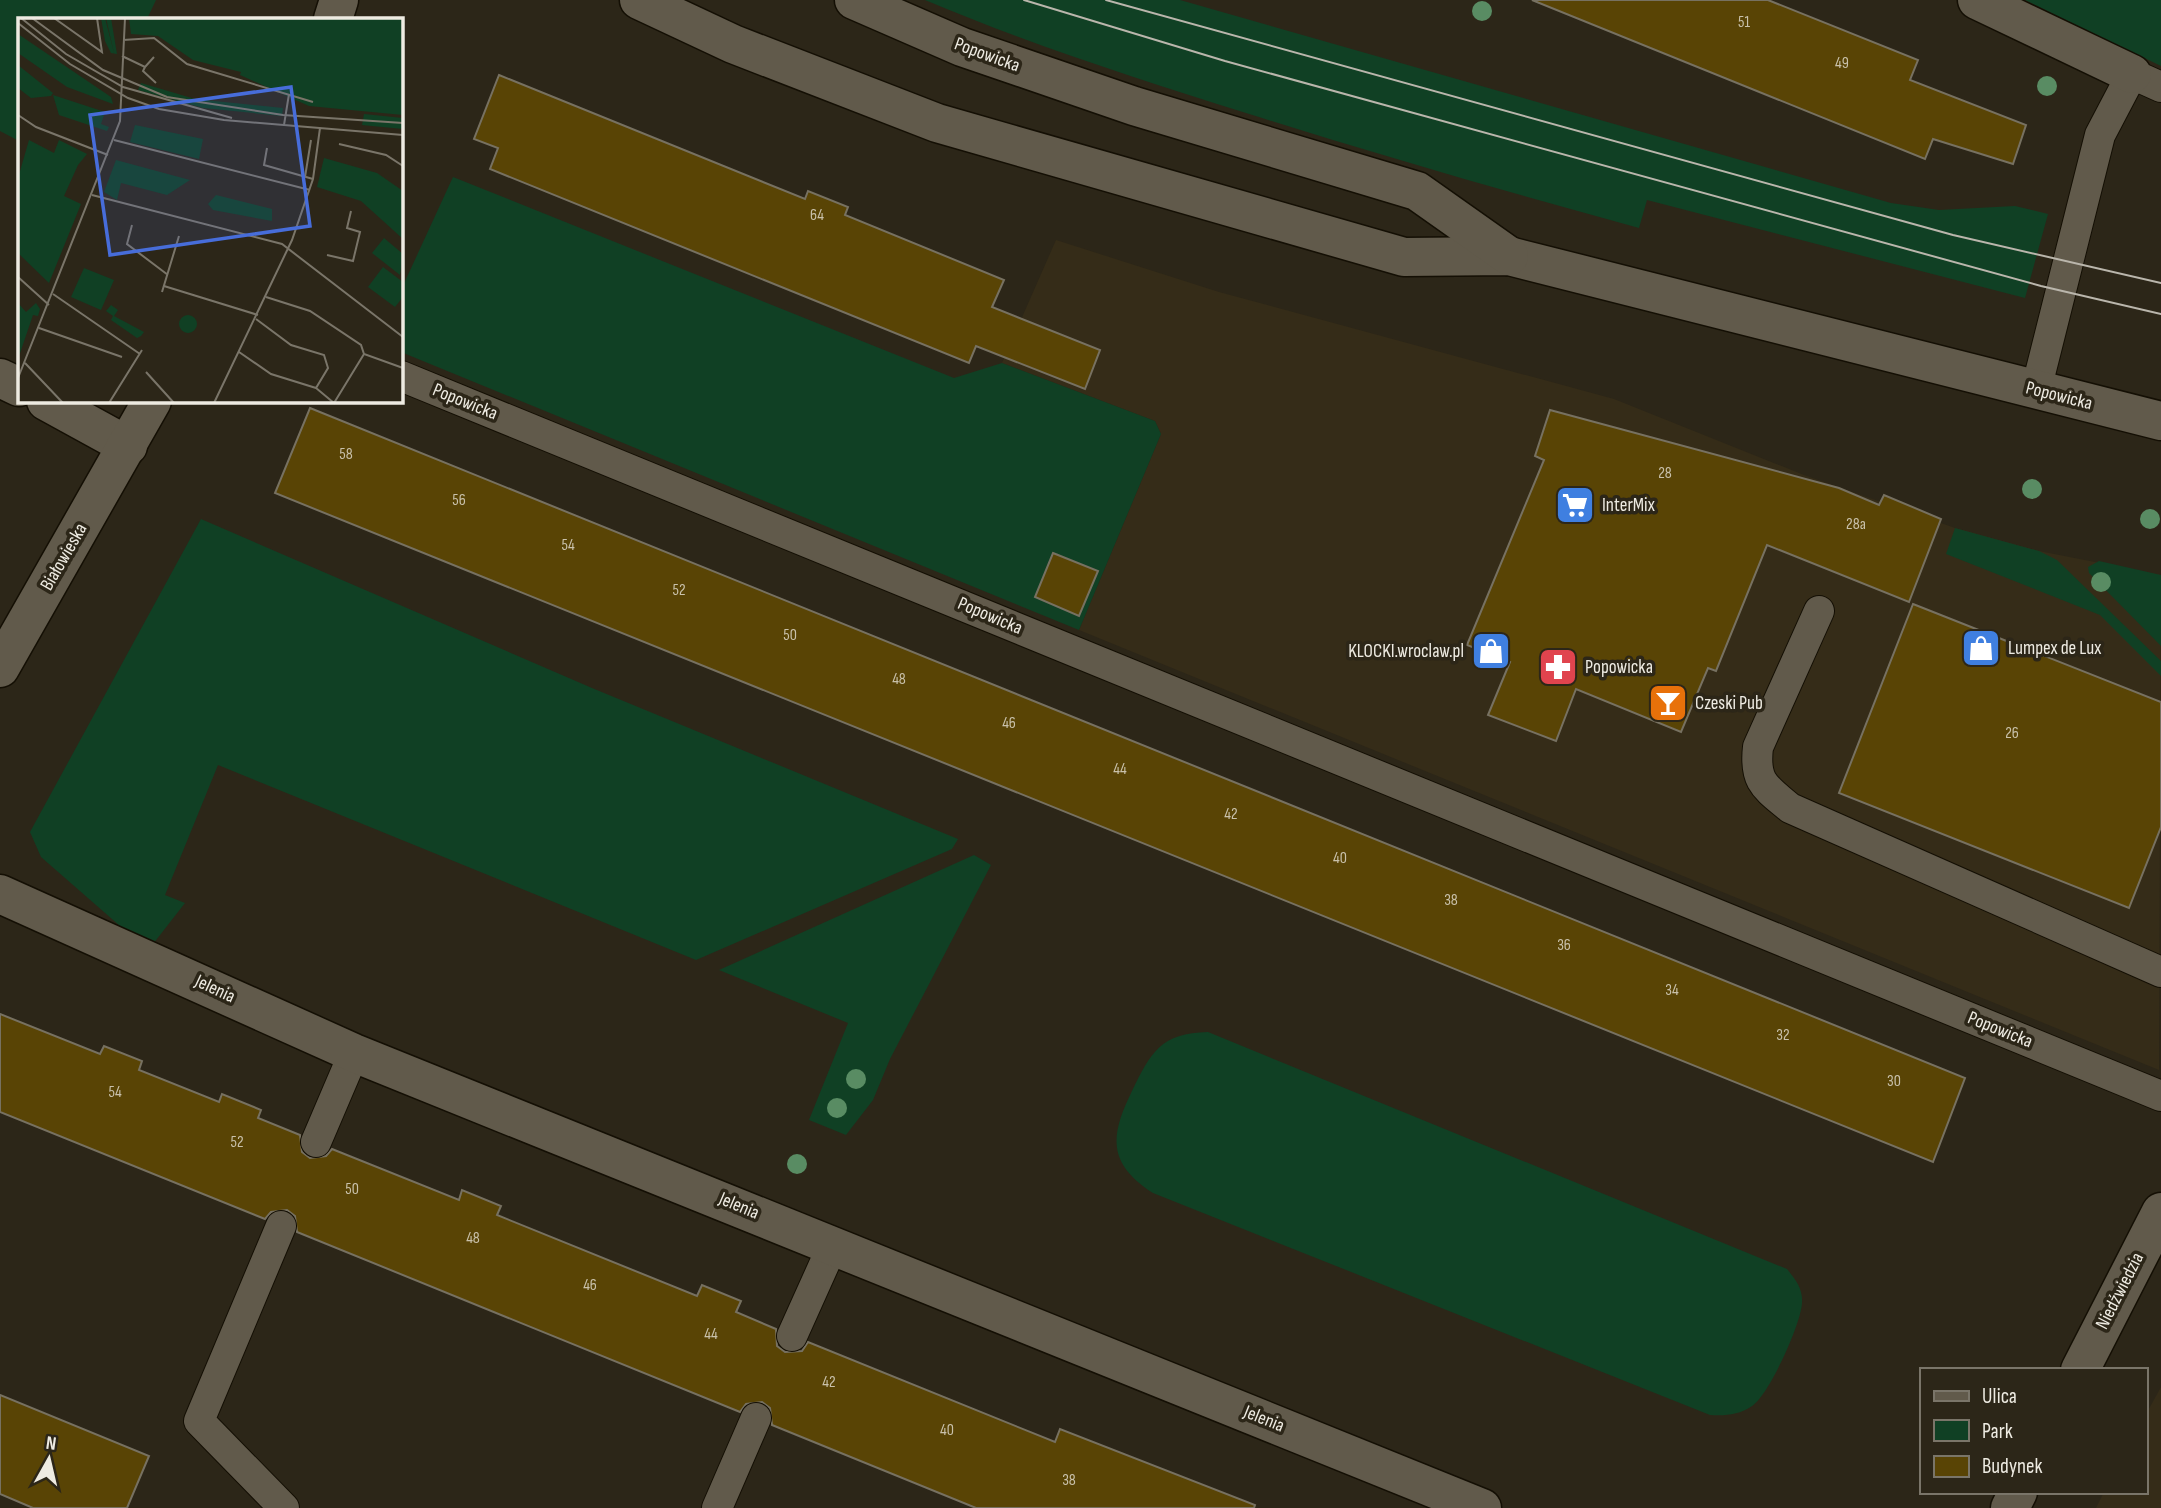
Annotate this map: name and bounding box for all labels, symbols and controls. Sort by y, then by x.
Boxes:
house number: 51 [1738,13,1750,32]
inset map [18,18,402,402]
street label: Popowicka [951,33,1023,77]
house number: 49 [1835,54,1849,73]
house number: 64 [810,206,824,225]
street label: Popowicka [2023,377,2095,415]
street label: Popowicka [429,379,501,425]
house number: 58 [339,445,353,464]
house number: 28 [1658,464,1672,483]
supermarket icon: InterMix [1554,484,1596,526]
house number: 56 [452,491,466,510]
place label: InterMix [1602,494,1655,517]
house number: 28a [1846,515,1866,534]
street label: Białowieska [36,519,92,595]
house number: 54 [561,536,575,555]
house number: 52 [672,581,686,600]
street label: Popowicka [954,592,1026,640]
house number: 50 [783,626,797,645]
shop icon: Lumpex de Lux [1960,627,2002,669]
shop icon: KLOCKI.wroclaw.pl [1470,630,1512,672]
place label: Lumpex de Lux [2008,637,2101,660]
place label: KLOCKI.wroclaw.pl [1348,640,1464,663]
pharmacy icon: Popowicka [1537,646,1579,688]
place label: Popowicka [1585,656,1653,679]
house number: 48 [892,670,906,689]
bar icon: Czeski Pub [1647,682,1689,724]
place label: Czeski Pub [1695,692,1763,715]
house number: 46 [1002,714,1016,733]
house number: 26 [2005,724,2019,743]
house number: 44 [1113,760,1127,779]
house number: 42 [1224,805,1238,824]
house number: 40 [1333,849,1347,868]
house number: 38 [1444,891,1458,910]
house number: 36 [1557,936,1571,955]
street label: Jelenia [190,969,239,1008]
house number: 34 [1665,981,1679,1000]
street label: Popowicka [1964,1007,2036,1053]
house number: 32 [1776,1026,1790,1045]
house number: 30 [1887,1072,1901,1091]
house number: 54 [108,1083,122,1102]
house number: 52 [230,1133,244,1152]
house number: 50 [345,1180,359,1199]
street label: Jelenia [714,1187,763,1225]
house number: 48 [466,1229,480,1248]
street label: Niedźwiedzia [2091,1249,2149,1333]
house number: 46 [583,1276,597,1295]
house number: 44 [704,1325,718,1344]
legend [1920,1368,2147,1494]
house number: 42 [822,1373,836,1392]
text: Ulica [1982,1384,2017,1409]
street label: Jelenia [1239,1400,1288,1437]
text: Park [1982,1419,2013,1444]
house number: 40 [940,1421,954,1440]
north arrow [14,1424,84,1494]
text: N [45,1432,58,1456]
text: Budynek [1982,1454,2042,1479]
house number: 38 [1062,1471,1076,1490]

